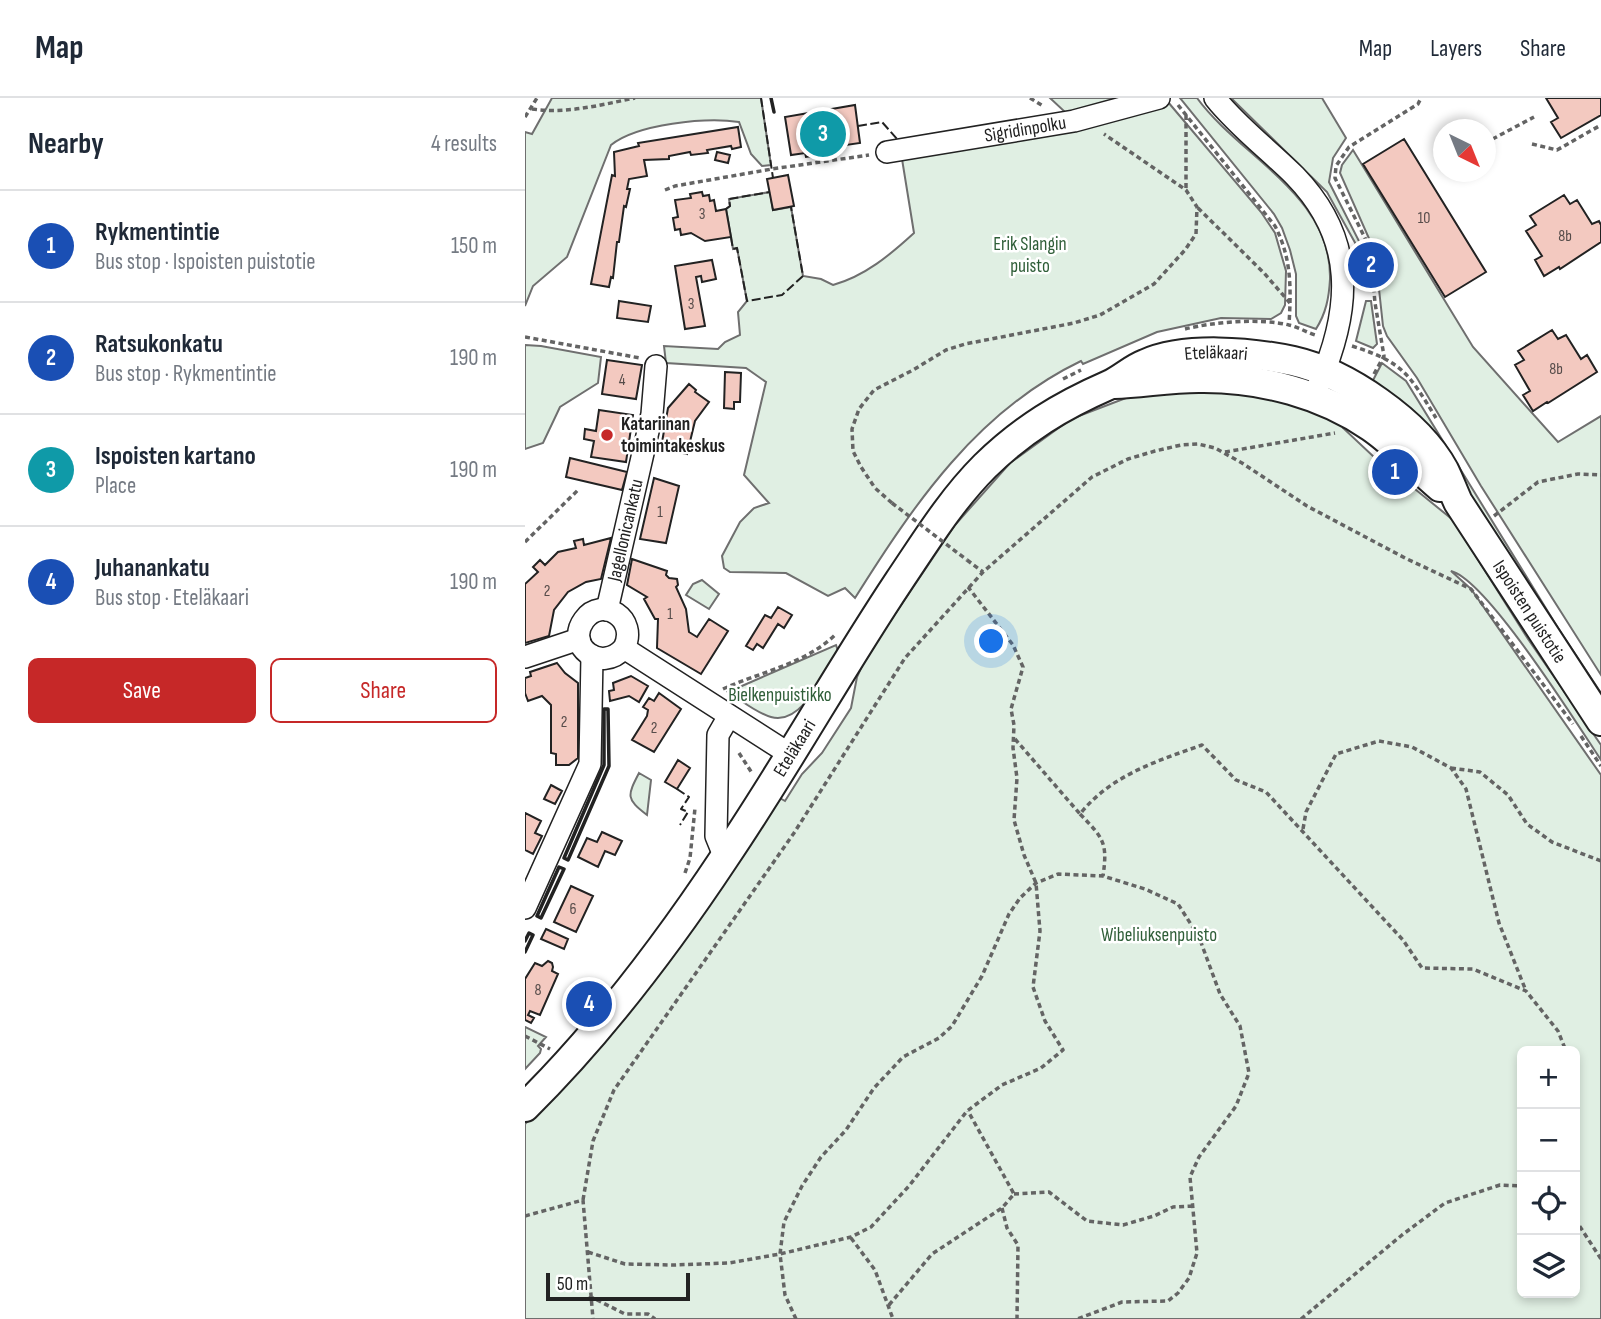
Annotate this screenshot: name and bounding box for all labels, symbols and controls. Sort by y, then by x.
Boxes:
text: Map [35,28,84,68]
text: Map [1359,34,1392,63]
text: Layers [1430,34,1482,63]
text: Share [1520,34,1566,63]
pin: 3 [800,108,846,160]
street label: Sigridinpolku [983,111,1068,147]
north arrow [1433,119,1496,182]
text: Nearby [28,126,104,162]
text: 4 results [431,130,497,158]
house number: 3 [699,205,705,224]
house number: 10 [1418,209,1430,228]
text: Rykmentintie [95,217,220,248]
house number: 8b [1558,227,1572,246]
text: 1 [46,232,56,260]
text: 150 m [451,232,497,260]
park label: Erik Slangin puisto [993,233,1067,278]
pin: 2 [1348,239,1394,291]
text: Bus stop · Ispoisten puistotie [95,248,315,276]
house number: 3 [688,295,694,314]
text: Ratsukonkatu [95,329,223,360]
street label: Eteläkaari [1183,341,1249,365]
text: 2 [46,344,56,372]
text: 190 m [450,344,497,372]
text: Bus stop · Rykmentintie [95,360,277,388]
house number: 8b [1549,360,1563,379]
house number: 4 [619,371,626,390]
place label: Katariinan toimintakeskus [621,413,725,458]
marker: Katariinan toimintakeskus [599,427,615,443]
text: Ispoisten kartano [95,441,256,472]
pin: 1 [1372,446,1418,498]
text: 3 [46,456,56,484]
text: 190 m [450,456,497,484]
text: Place [95,472,136,500]
street label: Jagellonicankatu [602,477,648,584]
house number: 1 [657,503,663,522]
text: Juhanankatu [95,553,210,584]
street label: Ispoisten puistotie [1488,556,1571,667]
text: 4 [46,568,56,596]
text: 190 m [450,568,497,596]
house number: 2 [544,582,550,601]
text: Bus stop · Eteläkaari [95,584,249,612]
house number: 1 [667,605,673,624]
your location [974,624,1008,658]
button: Save [28,658,256,723]
button: Share [270,658,497,723]
park label: Bielkenpuistikko [728,684,832,707]
house number: 2 [561,713,567,732]
street label: Eteläkaari [768,715,821,781]
house number: 2 [651,719,657,738]
house number: 6 [569,900,577,919]
park label: Wibeliuksenpuisto [1101,924,1217,947]
pin: 4 [566,978,612,1030]
house number: 8 [534,981,542,1000]
map controls [1517,1046,1580,1298]
button: + [1517,1046,1580,1109]
button: − [1517,1109,1580,1172]
button: locate [1517,1172,1580,1235]
button: layers [1517,1235,1580,1298]
scale bar [546,1270,689,1302]
text: 50 m [557,1273,588,1296]

